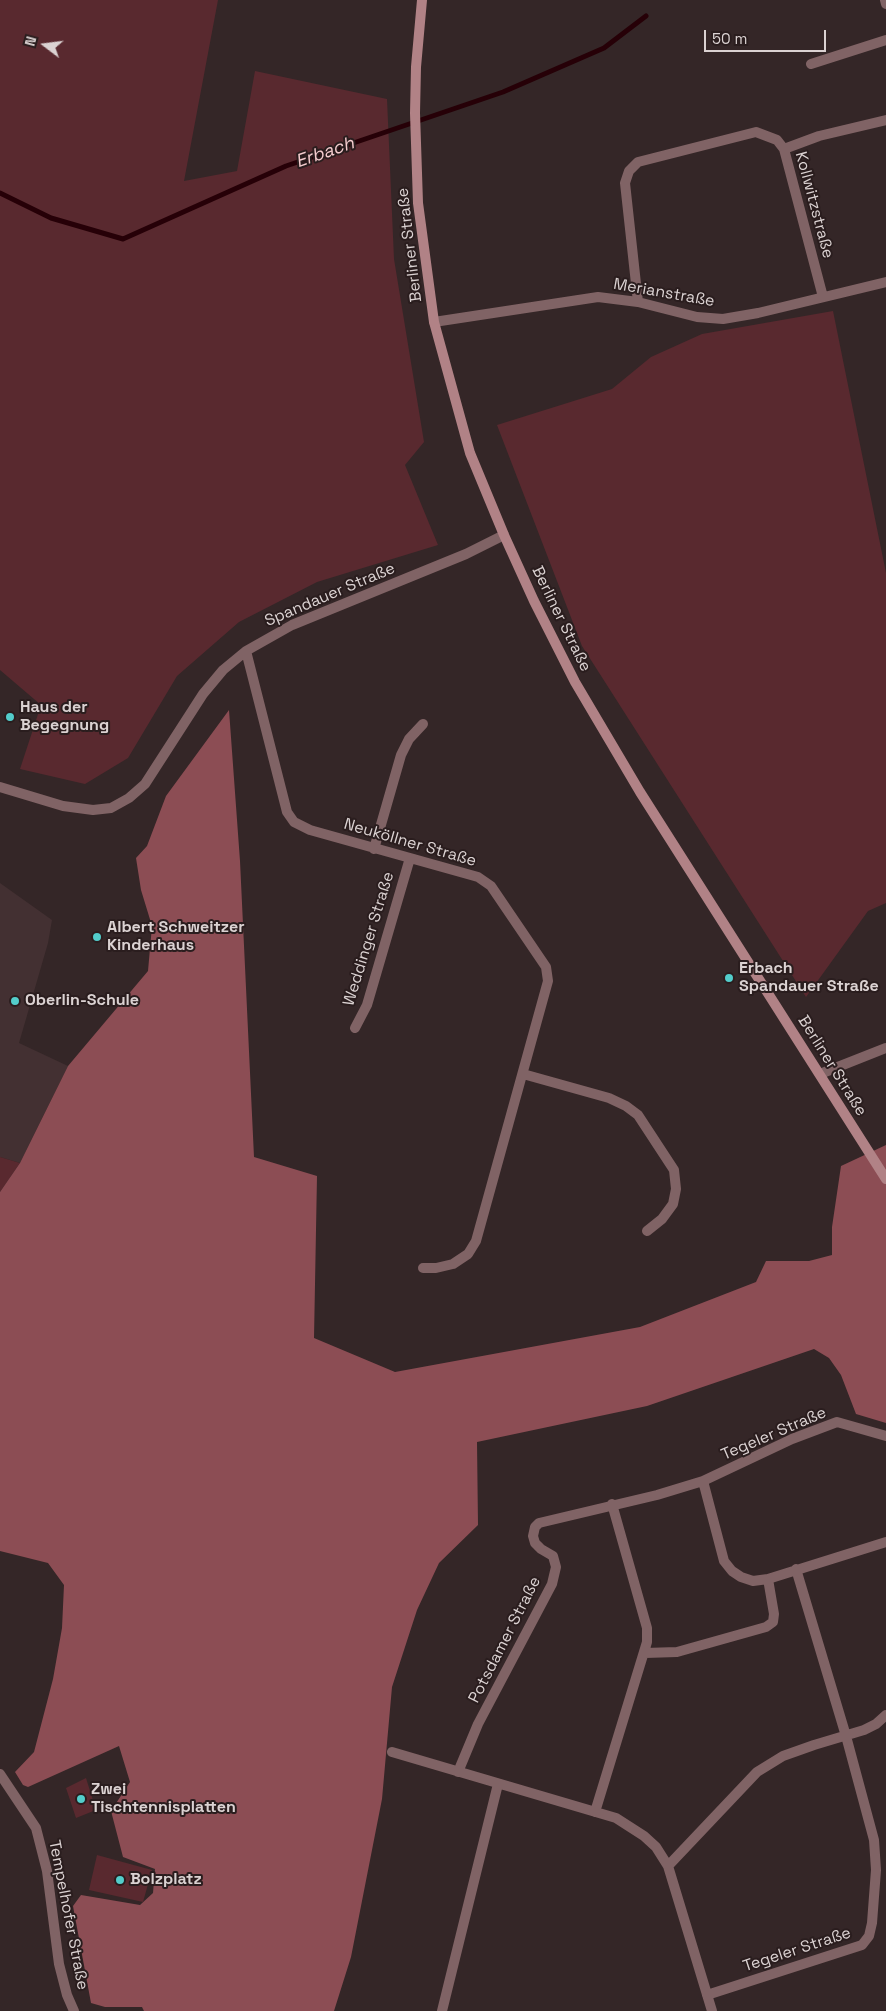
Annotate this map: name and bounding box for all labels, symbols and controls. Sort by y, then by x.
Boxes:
north arrow [20,20,70,70]
scale bar [706,20,828,52]
text: 50 m [712,29,747,48]
text: N [21,34,40,48]
water label: Erbach [293,133,357,173]
street label: Kollwitzstraße [791,150,837,260]
street label: Berliner Straße [393,187,427,303]
street label: Merianstraße [612,275,716,311]
street label: Spandauer Straße [262,559,398,631]
street label: Berliner Straße [527,563,595,675]
place label: Haus der Begegnung [20,698,109,736]
marker: Haus der Begegnung [4,711,16,723]
street label: Neuköllner Straße [342,815,478,871]
street label: Weddinger Straße [339,870,399,1008]
place label: Albert Schweitzer Kinderhaus [107,918,244,956]
marker: Albert Schweitzer Kinderhaus [91,931,103,943]
place label: Erbach Spandauer Straße [739,959,879,997]
marker: Erbach Spandauer Straße [723,972,735,984]
place label: Oberlin-Schule [25,991,139,1011]
marker: Oberlin-Schule [9,995,21,1007]
street label: Berliner Straße [793,1012,871,1120]
street label: Tegeler Straße [719,1403,829,1465]
street label: Potsdamer Straße [465,1574,545,1706]
place label: Zwei Tischtennisplatten [91,1780,236,1818]
marker: Zwei Tischtennisplatten [75,1793,87,1805]
street label: Tempelhofer Straße [44,1839,92,1991]
place label: Bolzplatz [130,1870,202,1890]
marker: Bolzplatz [114,1874,126,1886]
street label: Tegeler Straße [741,1924,853,1976]

